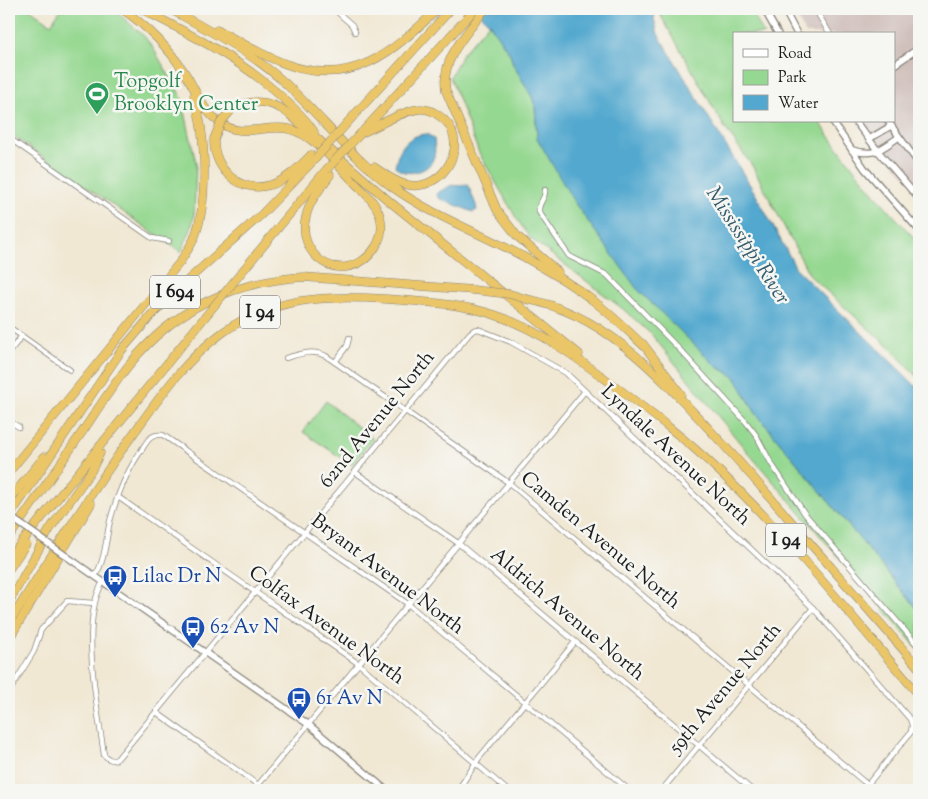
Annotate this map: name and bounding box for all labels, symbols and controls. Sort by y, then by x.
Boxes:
legend [733,32,896,122]
text: Road [778,44,812,65]
place label: Topgolf Brooklyn Center [114,68,259,120]
text: Park [778,68,807,89]
sports icon: Topgolf Brooklyn Center [84,81,110,115]
text: Water [778,94,819,115]
water label: Mississippi River [698,181,797,311]
road number: I 694 [150,276,200,308]
road number: I 94 [240,296,280,328]
street label: 62nd Avenue North [313,345,443,495]
street label: Lyndale Avenue North [593,378,757,534]
street label: Camden Avenue North [513,465,687,617]
street label: Bryant Avenue North [304,508,470,643]
road number: I 94 [766,524,806,556]
street label: Aldrich Avenue North [483,541,651,689]
street label: Colfax Avenue North [242,559,410,693]
place label: Lilac Dr N [132,563,221,592]
bus stop icon: Lilac Dr N [102,564,128,598]
place label: 62 Av N [210,614,279,643]
bus stop icon: 62 Av N [180,615,206,649]
street label: 59th Avenue North [662,617,790,762]
place label: 61 Av N [316,685,383,714]
bus stop icon: 61 Av N [286,686,312,720]

